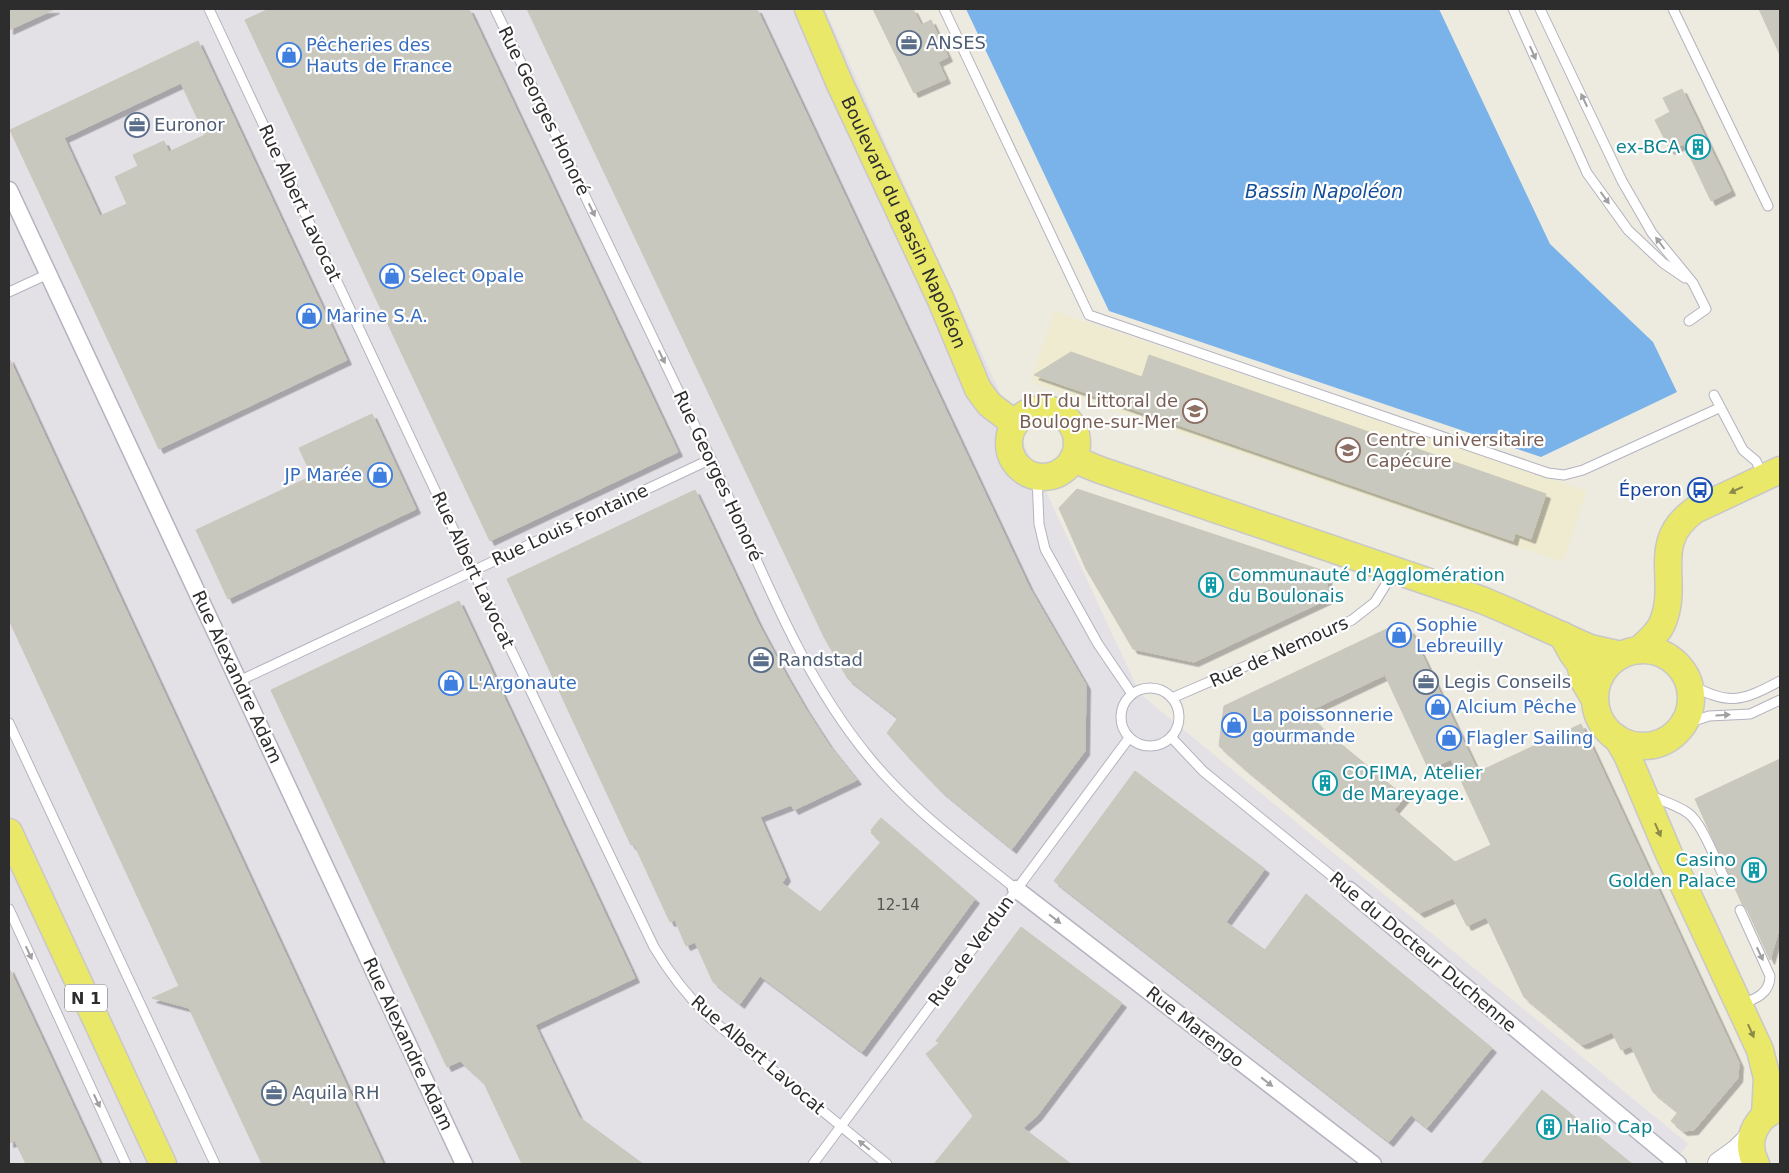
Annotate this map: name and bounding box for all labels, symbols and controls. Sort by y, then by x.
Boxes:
street label: Rue Georges Honoré [494,23,595,199]
office icon: ANSES [896,30,922,56]
place label: ANSES [926,32,986,53]
place label: Pêcheries des Hauts de France [306,34,452,76]
shop icon: Pêcheries des Hauts de France [276,42,302,68]
one-way arrow [1529,46,1537,60]
street label: Boulevard du Bassin Napoléon [837,93,971,352]
one-way arrow [1579,93,1587,107]
office icon: Euronor [124,112,150,138]
place label: Euronor [154,114,225,135]
street label: Rue Albert Lavocat [255,121,346,285]
building icon: ex-BCA [1685,134,1711,160]
place label: ex-BCA [1616,136,1681,157]
water label: Bassin Napoléon [1245,180,1403,202]
one-way arrow [1600,191,1610,205]
one-way arrow [587,203,596,218]
one-way arrow [1655,236,1665,250]
shop icon: Select Opale [379,263,405,289]
place label: Select Opale [410,265,524,286]
shop icon: Marine S.A. [296,303,322,329]
place label: Marine S.A. [326,305,428,326]
one-way arrow [658,350,666,364]
street label: Rue Georges Honoré [670,387,767,564]
place label: IUT du Littoral de Boulogne-sur-Mer [1019,390,1179,432]
school or university icon: IUT du Littoral de Boulogne-sur-Mer [1182,398,1208,424]
place label: Centre universitaire Capécure [1366,429,1544,471]
school or university icon: Centre universitaire Capécure [1335,437,1361,463]
shop icon: JP Marée [367,462,393,488]
place label: JP Marée [283,464,362,485]
bus stop icon: Éperon [1687,477,1713,503]
street label: Rue Louis Fontaine [488,479,651,570]
place label: Éperon [1619,479,1682,500]
one-way arrow [1729,486,1743,494]
street label: Rue Albert Lavocat [428,488,519,652]
place label: Communauté d'Agglomération du Boulonais [1228,564,1505,606]
building icon: Communauté d'Agglomération du Boulonais [1198,572,1224,598]
street label: Rue Alexandre Adam [188,587,287,767]
street label: Rue de Nemours [1206,612,1351,692]
place label: Sophie Lebreuilly [1416,614,1504,656]
shop icon: Sophie Lebreuilly [1386,622,1412,648]
office icon: Randstad [748,647,774,673]
place label: Randstad [778,649,863,670]
office icon: Legis Conseils [1413,669,1439,695]
shop icon: L'Argonaute [438,670,464,696]
place label: Legis Conseils [1444,671,1571,692]
place label: L'Argonaute [468,672,577,693]
shop icon: Alcium Pêche [1425,694,1451,720]
place label: Alcium Pêche [1456,696,1577,717]
place label: La poissonnerie gourmande [1252,704,1393,746]
one-way arrow [1715,711,1731,719]
shop icon: La poissonnerie gourmande [1221,712,1247,738]
shop icon: Flagler Sailing [1436,725,1462,751]
place label: Flagler Sailing [1466,727,1593,748]
place label: COFIMA, Atelier de Mareyage. [1342,762,1483,804]
building icon: COFIMA, Atelier de Mareyage. [1312,770,1338,796]
one-way arrow [1655,823,1663,837]
place label: Casino Golden Palace [1608,849,1736,891]
building icon: Casino Golden Palace [1741,857,1767,883]
street label: Rue du Docteur Duchenne [1326,867,1521,1036]
street label: Rue de Verdun [923,891,1018,1010]
house number: 12-14 [876,896,920,914]
one-way arrow [1048,913,1061,924]
one-way arrow [25,946,33,960]
one-way arrow [1756,947,1765,962]
street label: Rue Alexandre Adam [359,954,458,1134]
street label: Rue Marengo [1142,982,1248,1071]
road number: N 1 [65,984,107,1011]
street label: Rue Albert Lavocat [687,991,830,1119]
one-way arrow [1748,1024,1756,1038]
one-way arrow [1260,1077,1273,1088]
office icon: Aquila RH [261,1080,287,1106]
place label: Aquila RH [292,1082,380,1103]
one-way arrow [93,1094,101,1108]
building icon: Halio Cap [1536,1114,1562,1140]
place label: Halio Cap [1566,1116,1652,1137]
one-way arrow [858,1140,871,1151]

